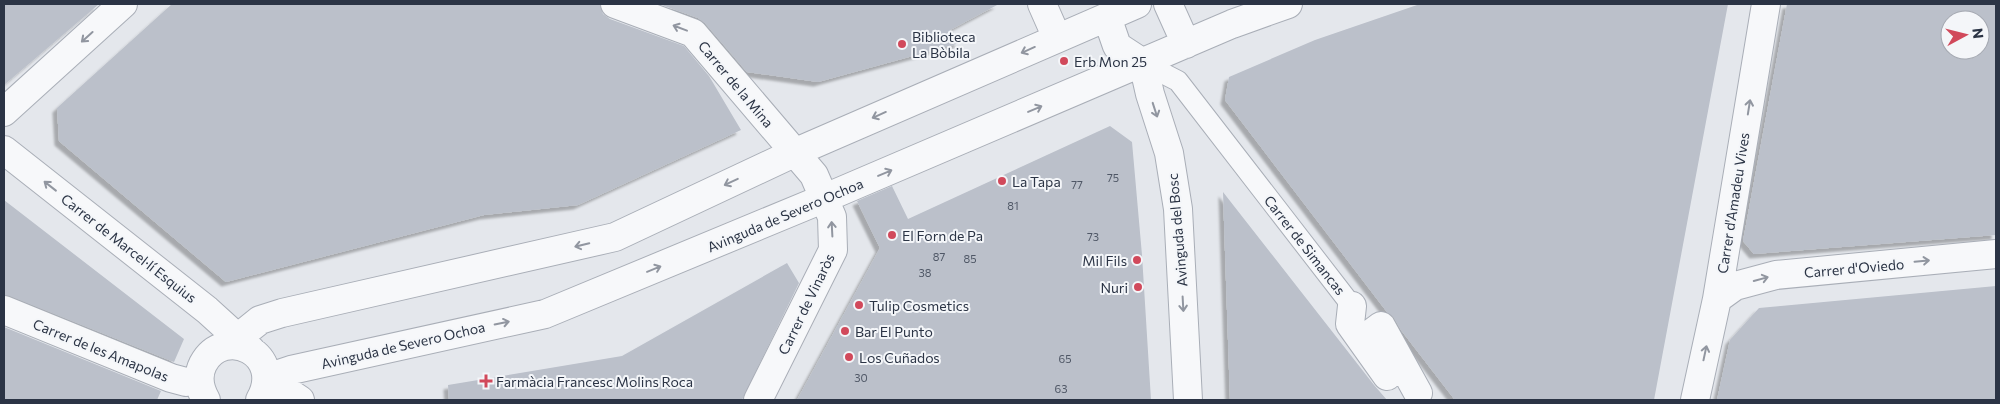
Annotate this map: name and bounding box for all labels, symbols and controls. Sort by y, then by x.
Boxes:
north arrow [1940,10,1990,60]
one-way arrow [673,23,688,32]
text: N [1969,27,1987,40]
place label: Biblioteca La Bòbila [912,28,976,61]
one-way arrow [80,31,93,43]
street label: Carrer de la Mina [695,37,777,131]
marker: Biblioteca La Bòbila [896,38,908,50]
one-way arrow [1021,46,1036,56]
place label: Erb Mon 25 [1074,53,1147,70]
marker: Erb Mon 25 [1058,55,1070,67]
one-way arrow [1745,99,1755,115]
one-way arrow [1151,102,1160,117]
one-way arrow [1027,104,1042,113]
one-way arrow [872,111,887,121]
street label: Carrer d'Amadeu Vives [1713,131,1753,275]
one-way arrow [877,167,892,177]
house number: 75 [1107,171,1119,184]
place label: La Tapa [1012,173,1061,190]
street label: Avinguda del Bosc [1164,173,1190,287]
street label: Avinguda de Severo Ochoa [704,174,866,256]
marker: La Tapa [996,175,1008,187]
one-way arrow [724,178,739,188]
house number: 77 [1071,178,1083,191]
one-way arrow [44,181,57,192]
street label: Carrer de Marcel·lí Esquius [58,190,200,306]
street label: Carrer de Simancas [1261,192,1349,298]
house number: 81 [1007,199,1019,212]
one-way arrow [828,222,837,238]
place label: El Forn de Pa [902,227,983,244]
marker: El Forn de Pa [886,229,898,241]
house number: 73 [1087,230,1099,243]
one-way arrow [574,241,590,250]
house number: 87 [933,250,945,263]
street label: Carrer de Vinaròs [774,251,838,357]
house number: 85 [964,252,977,265]
place label: Mil Fils [1082,252,1127,269]
marker: Mil Fils [1131,254,1143,266]
street label: Carrer d'Oviedo [1803,255,1905,281]
one-way arrow [1914,256,1930,266]
one-way arrow [646,264,662,273]
house number: 38 [919,266,932,279]
one-way arrow [1752,274,1768,283]
place label: Nuri [1100,279,1128,296]
marker: Nuri [1132,281,1144,293]
one-way arrow [1178,296,1187,312]
place label: Tulip Cosmetics [869,297,969,314]
marker: Tulip Cosmetics [853,299,865,311]
street label: Carrer de les Amapolas [31,315,171,385]
street label: Avinguda de Severo Ochoa [319,318,487,372]
one-way arrow [493,318,509,327]
place label: Bar El Punto [855,323,933,340]
marker: Bar El Punto [839,325,851,337]
one-way arrow [1701,345,1710,361]
place label: Los Cuñados [859,349,940,366]
marker: Los Cuñados [843,351,855,363]
house number: 65 [1059,352,1072,365]
house number: 30 [854,371,868,384]
place label: Farmàcia Francesc Molins Roca [496,373,693,390]
marker: Farmàcia Francesc Molins Roca [480,375,492,387]
house number: 63 [1055,382,1067,395]

